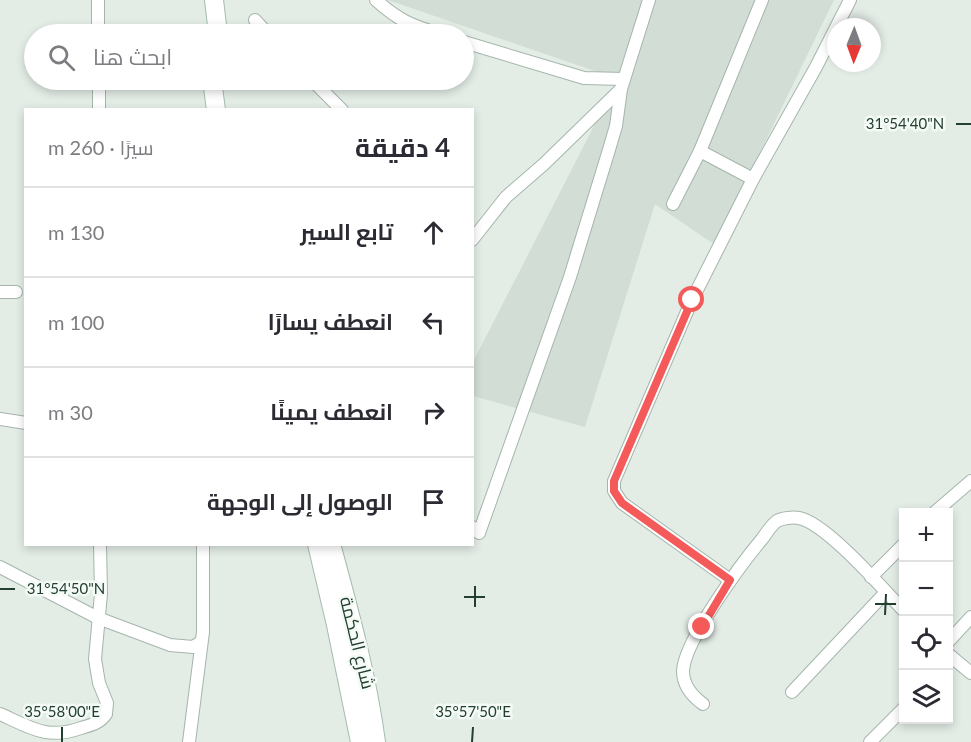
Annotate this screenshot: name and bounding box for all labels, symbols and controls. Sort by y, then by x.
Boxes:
north arrow [827,18,881,72]
search box [24,24,474,90]
icon: search [45,41,78,74]
text: ابحث هنا [93,43,172,70]
text: 31°54'40"N [866,114,944,132]
text: 4 دقيقة [355,131,450,163]
text: سيرًا · 260 m [48,135,154,159]
icon: ahead [417,216,450,249]
text: تابع السير [300,218,393,245]
text: 130 m [48,220,104,244]
route start [678,286,704,312]
icon: left [417,306,450,339]
text: انعطف يسارًا [268,308,393,335]
text: 100 m [48,310,104,334]
icon: right [417,396,450,429]
text: انعطف يمينًا [270,398,393,425]
text: 30 m [48,400,93,424]
icon: arrive [417,486,450,519]
text: الوصول إلى الوجهة [207,488,393,515]
map controls [899,508,953,724]
button: + [899,508,953,562]
button: − [899,562,953,616]
text: 31°54'50"N [27,579,105,597]
street label: شارع الحكمة [334,594,380,692]
route end [688,613,714,639]
button: locate [899,616,953,670]
button: layers [899,670,953,724]
text: 35°58'00"E [24,702,100,720]
text: 35°57'50"E [435,702,511,720]

